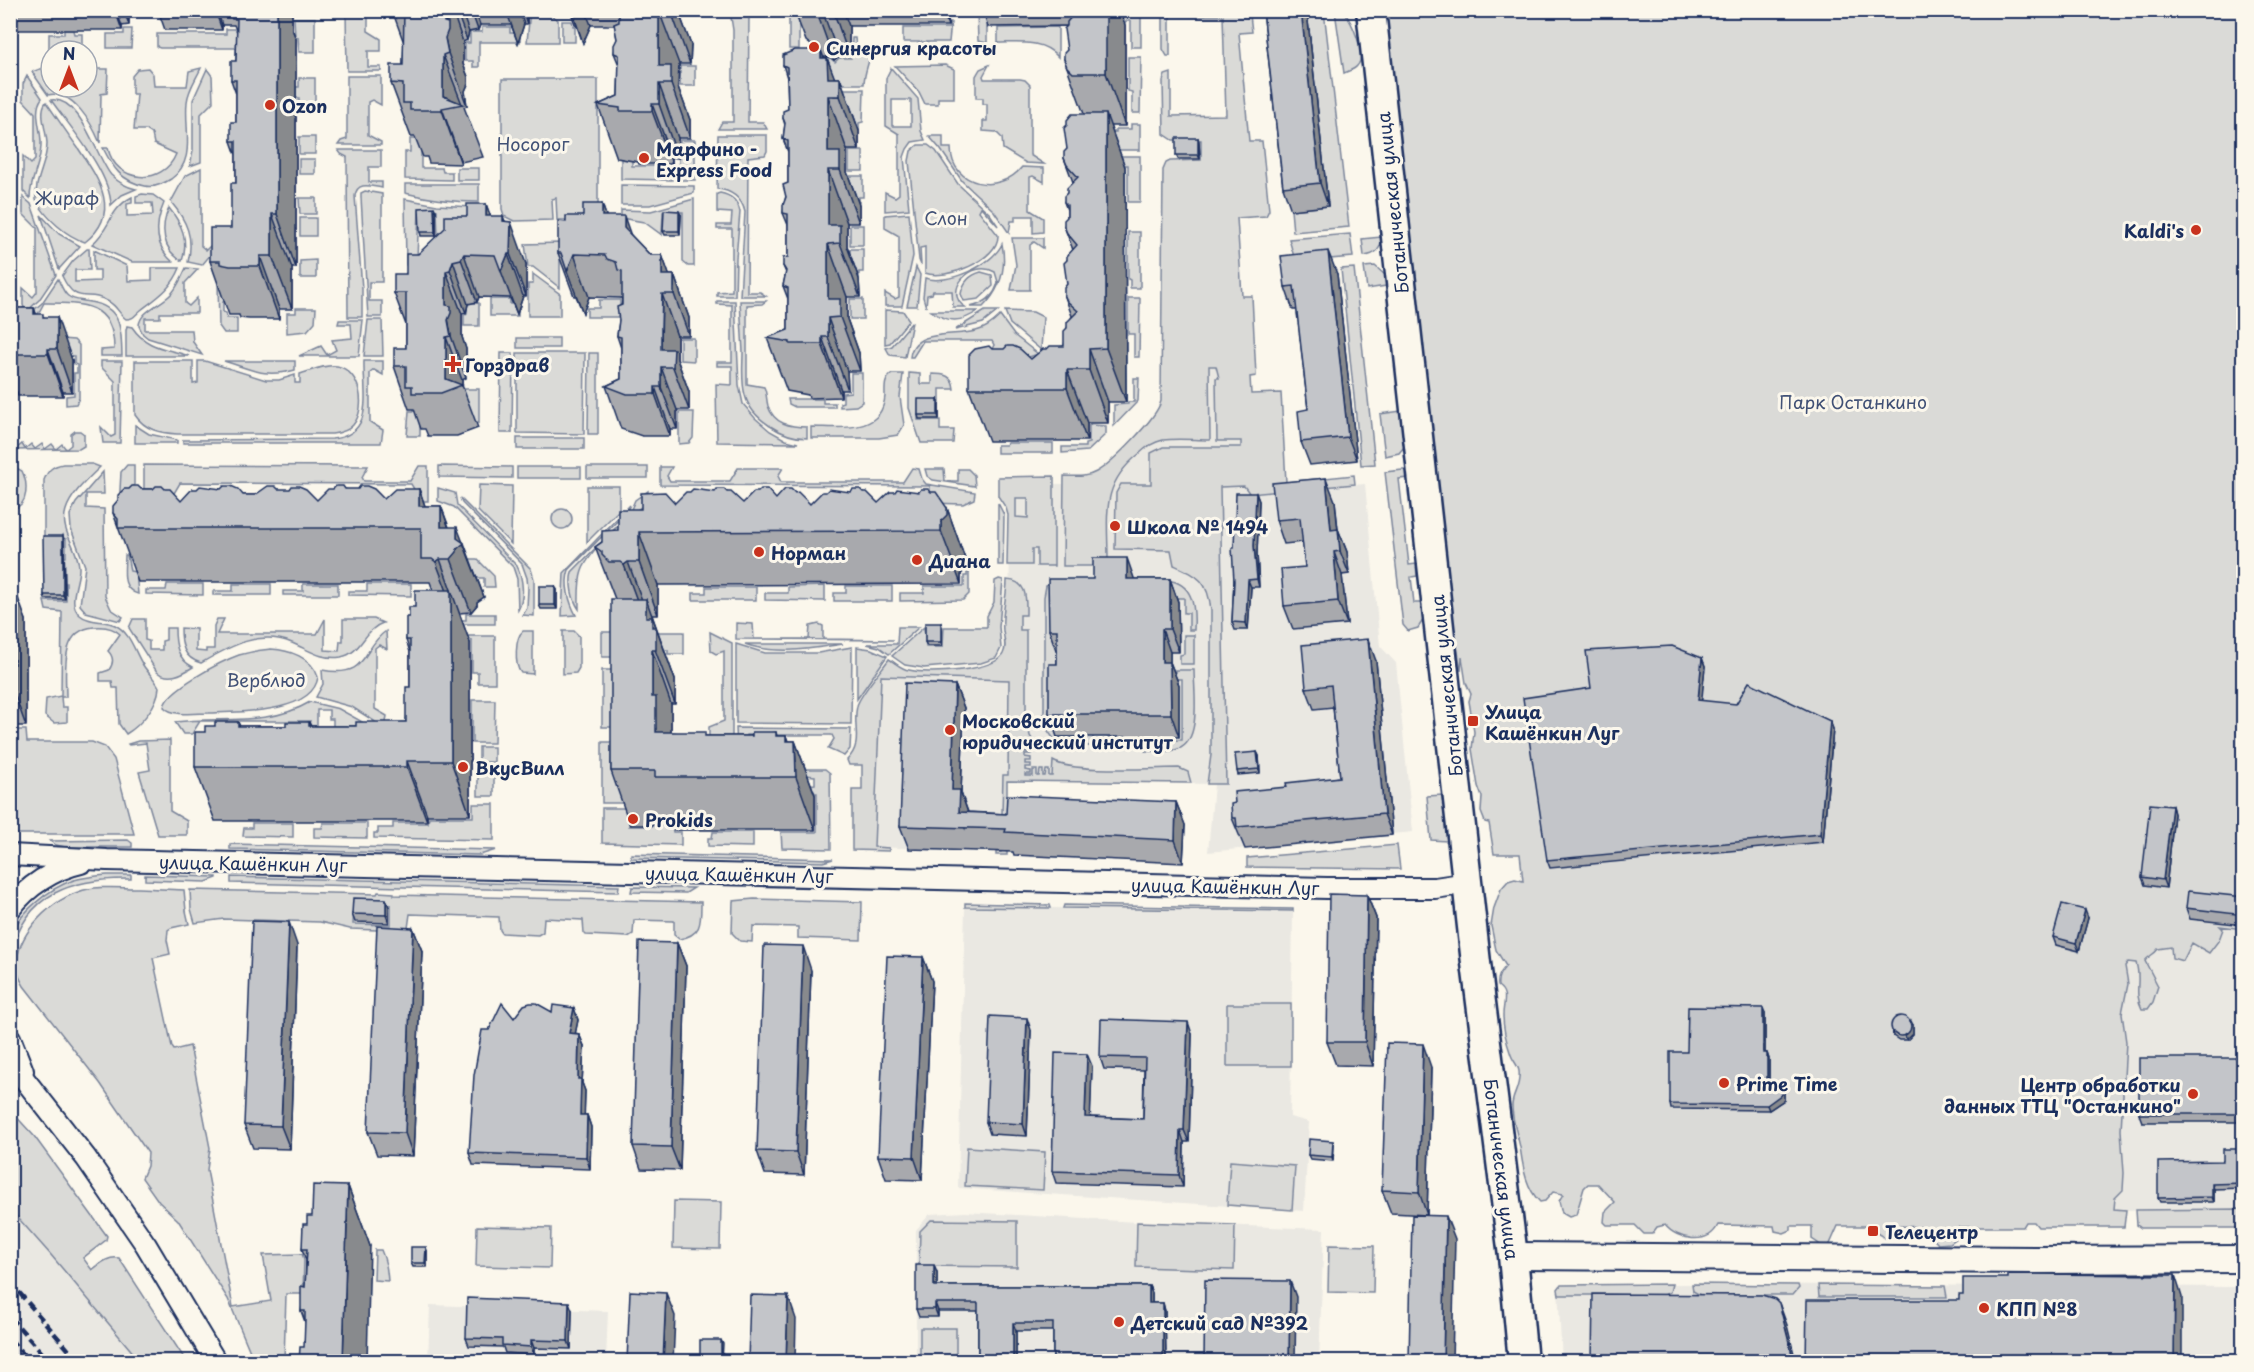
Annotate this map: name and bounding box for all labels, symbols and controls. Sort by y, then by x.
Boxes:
place label: Синергия красоты [826,34,997,61]
north arrow [39,39,99,99]
marker: Синергия красоты [807,40,821,54]
text: N [63,41,75,65]
place label: Ozon [282,92,327,119]
marker: Ozon [263,98,277,112]
street label: Ботаническая улица [1369,110,1415,295]
park label: Носорог [497,130,570,157]
place label: Марфино - Express Food [656,135,772,183]
marker: Марфино - Express Food [637,151,651,165]
park label: Жираф [35,184,99,211]
park label: Слон [924,204,968,231]
place label: Kaldi's [2124,217,2184,244]
marker: Kaldi's [2189,223,2203,237]
place label: Горздрав [465,351,549,378]
marker: Горздрав [446,357,460,371]
park label: Парк Останкино [1779,388,1927,415]
place label: Школа № 1494 [1127,513,1268,540]
marker: Школа № 1494 [1108,519,1122,533]
place label: Норман [771,539,846,566]
marker: Норман [752,545,766,559]
place label: Диана [928,547,991,574]
marker: Диана [910,553,924,567]
street label: Ботаническая улица [1423,593,1469,778]
park label: Верблюд [226,666,306,693]
place label: Улица Кашёнкин Луг [1484,698,1620,746]
place label: Московский юридический институт [962,707,1174,755]
marker: Улица Кашёнкин Луг [1466,714,1480,728]
marker: Московский юридический институт [943,723,957,737]
place label: ВкусВилл [475,754,564,781]
marker: ВкусВилл [456,760,470,774]
place label: Prokids [645,806,713,833]
marker: Prokids [626,812,640,826]
street label: улица Кашёнкин Луг [159,848,348,878]
street label: улица Кашёнкин Луг [645,859,834,889]
street label: улица Кашёнкин Луг [1131,871,1320,901]
place label: Prime Time [1736,1070,1838,1097]
place label: Центр обработки данных ТТЦ "Останкино" [1944,1071,2181,1119]
marker: Prime Time [1717,1076,1731,1090]
street label: Ботаническая улица [1477,1077,1527,1262]
marker: Центр обработки данных ТТЦ "Останкино" [2186,1087,2200,1101]
place label: Телецентр [1885,1218,1978,1245]
marker: Телецентр [1866,1224,1880,1238]
place label: КПП №8 [1996,1295,2077,1322]
marker: КПП №8 [1977,1301,1991,1315]
place label: Детский сад №392 [1130,1309,1308,1336]
marker: Детский сад №392 [1112,1315,1126,1329]

